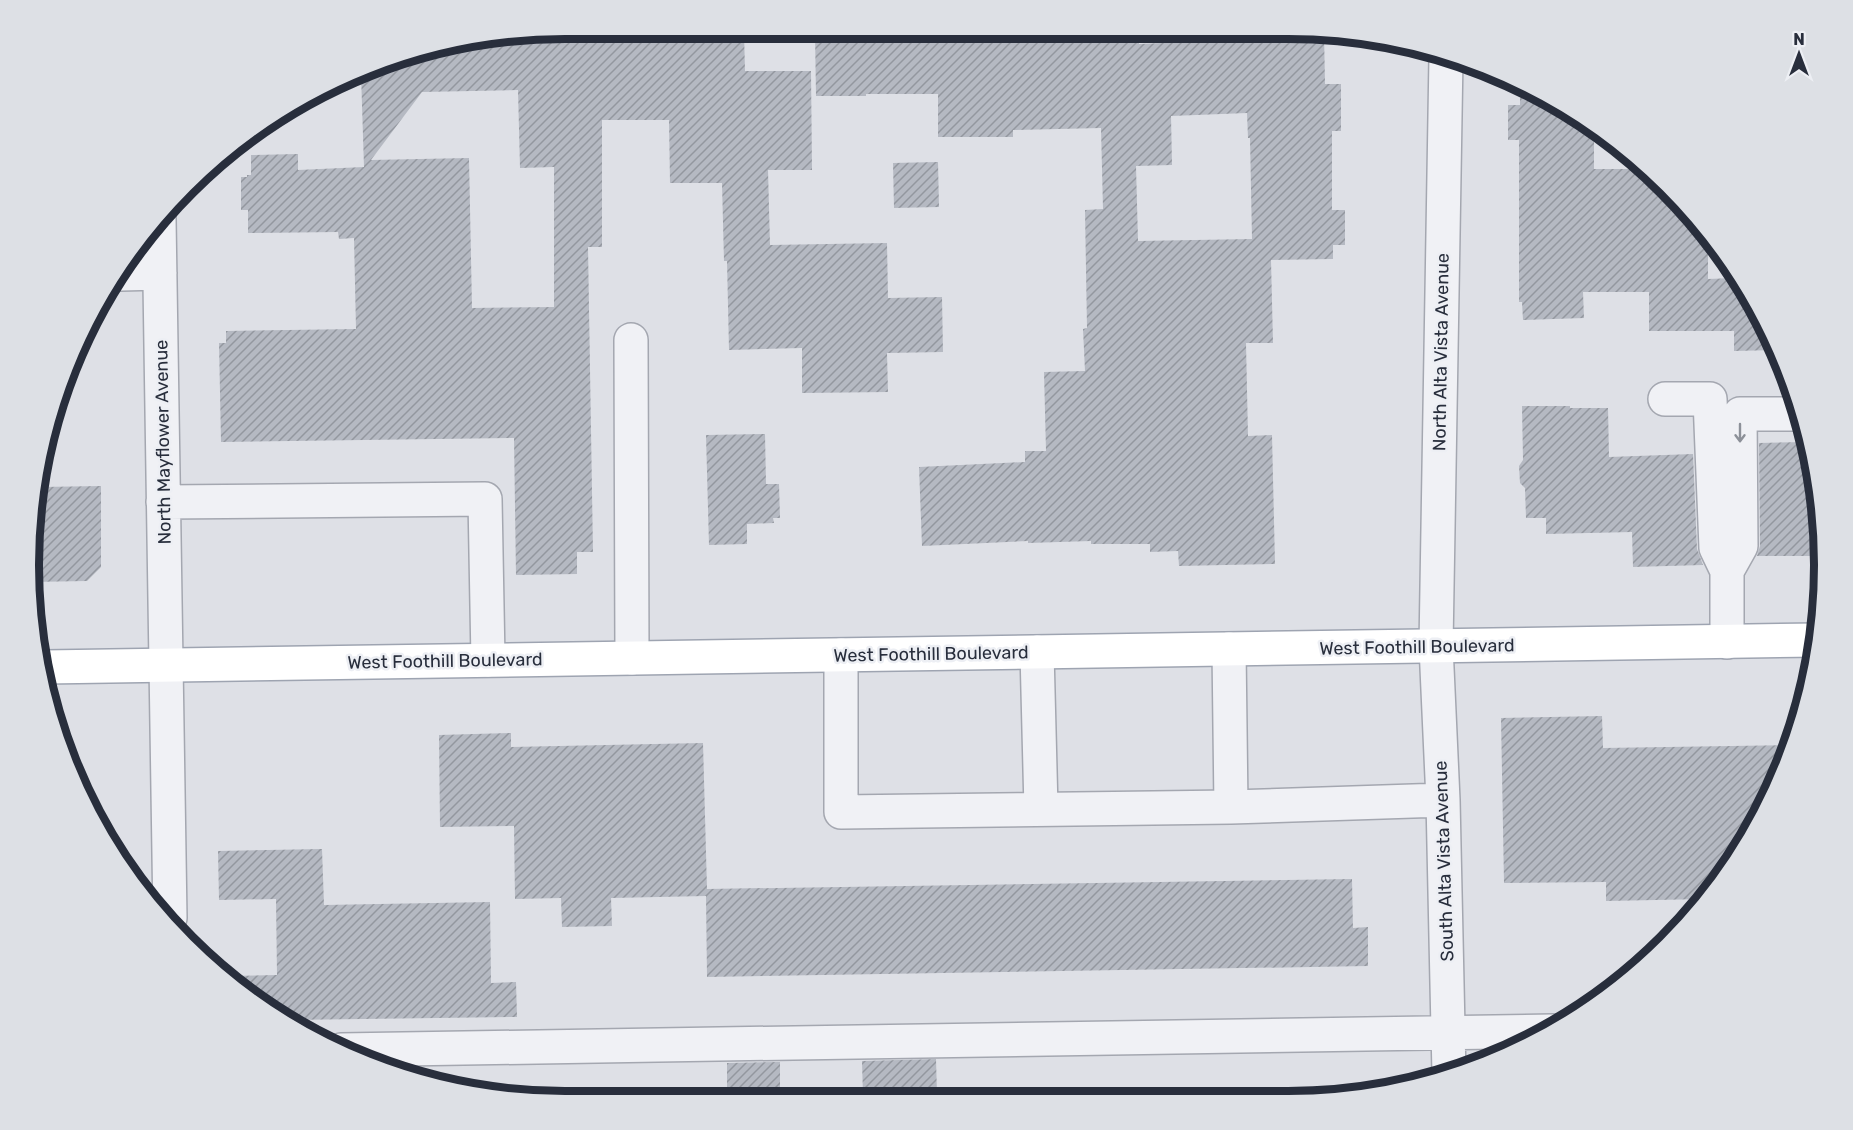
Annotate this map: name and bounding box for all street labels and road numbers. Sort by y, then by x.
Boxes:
street label: North Alta Vista Avenue [1428,253,1454,451]
street label: North Mayflower Avenue [150,340,176,544]
street label: West Foothill Boulevard [1319,634,1515,660]
street label: West Foothill Boulevard [833,641,1029,667]
street label: West Foothill Boulevard [347,648,543,674]
street label: South Alta Vista Avenue [1430,760,1458,962]

